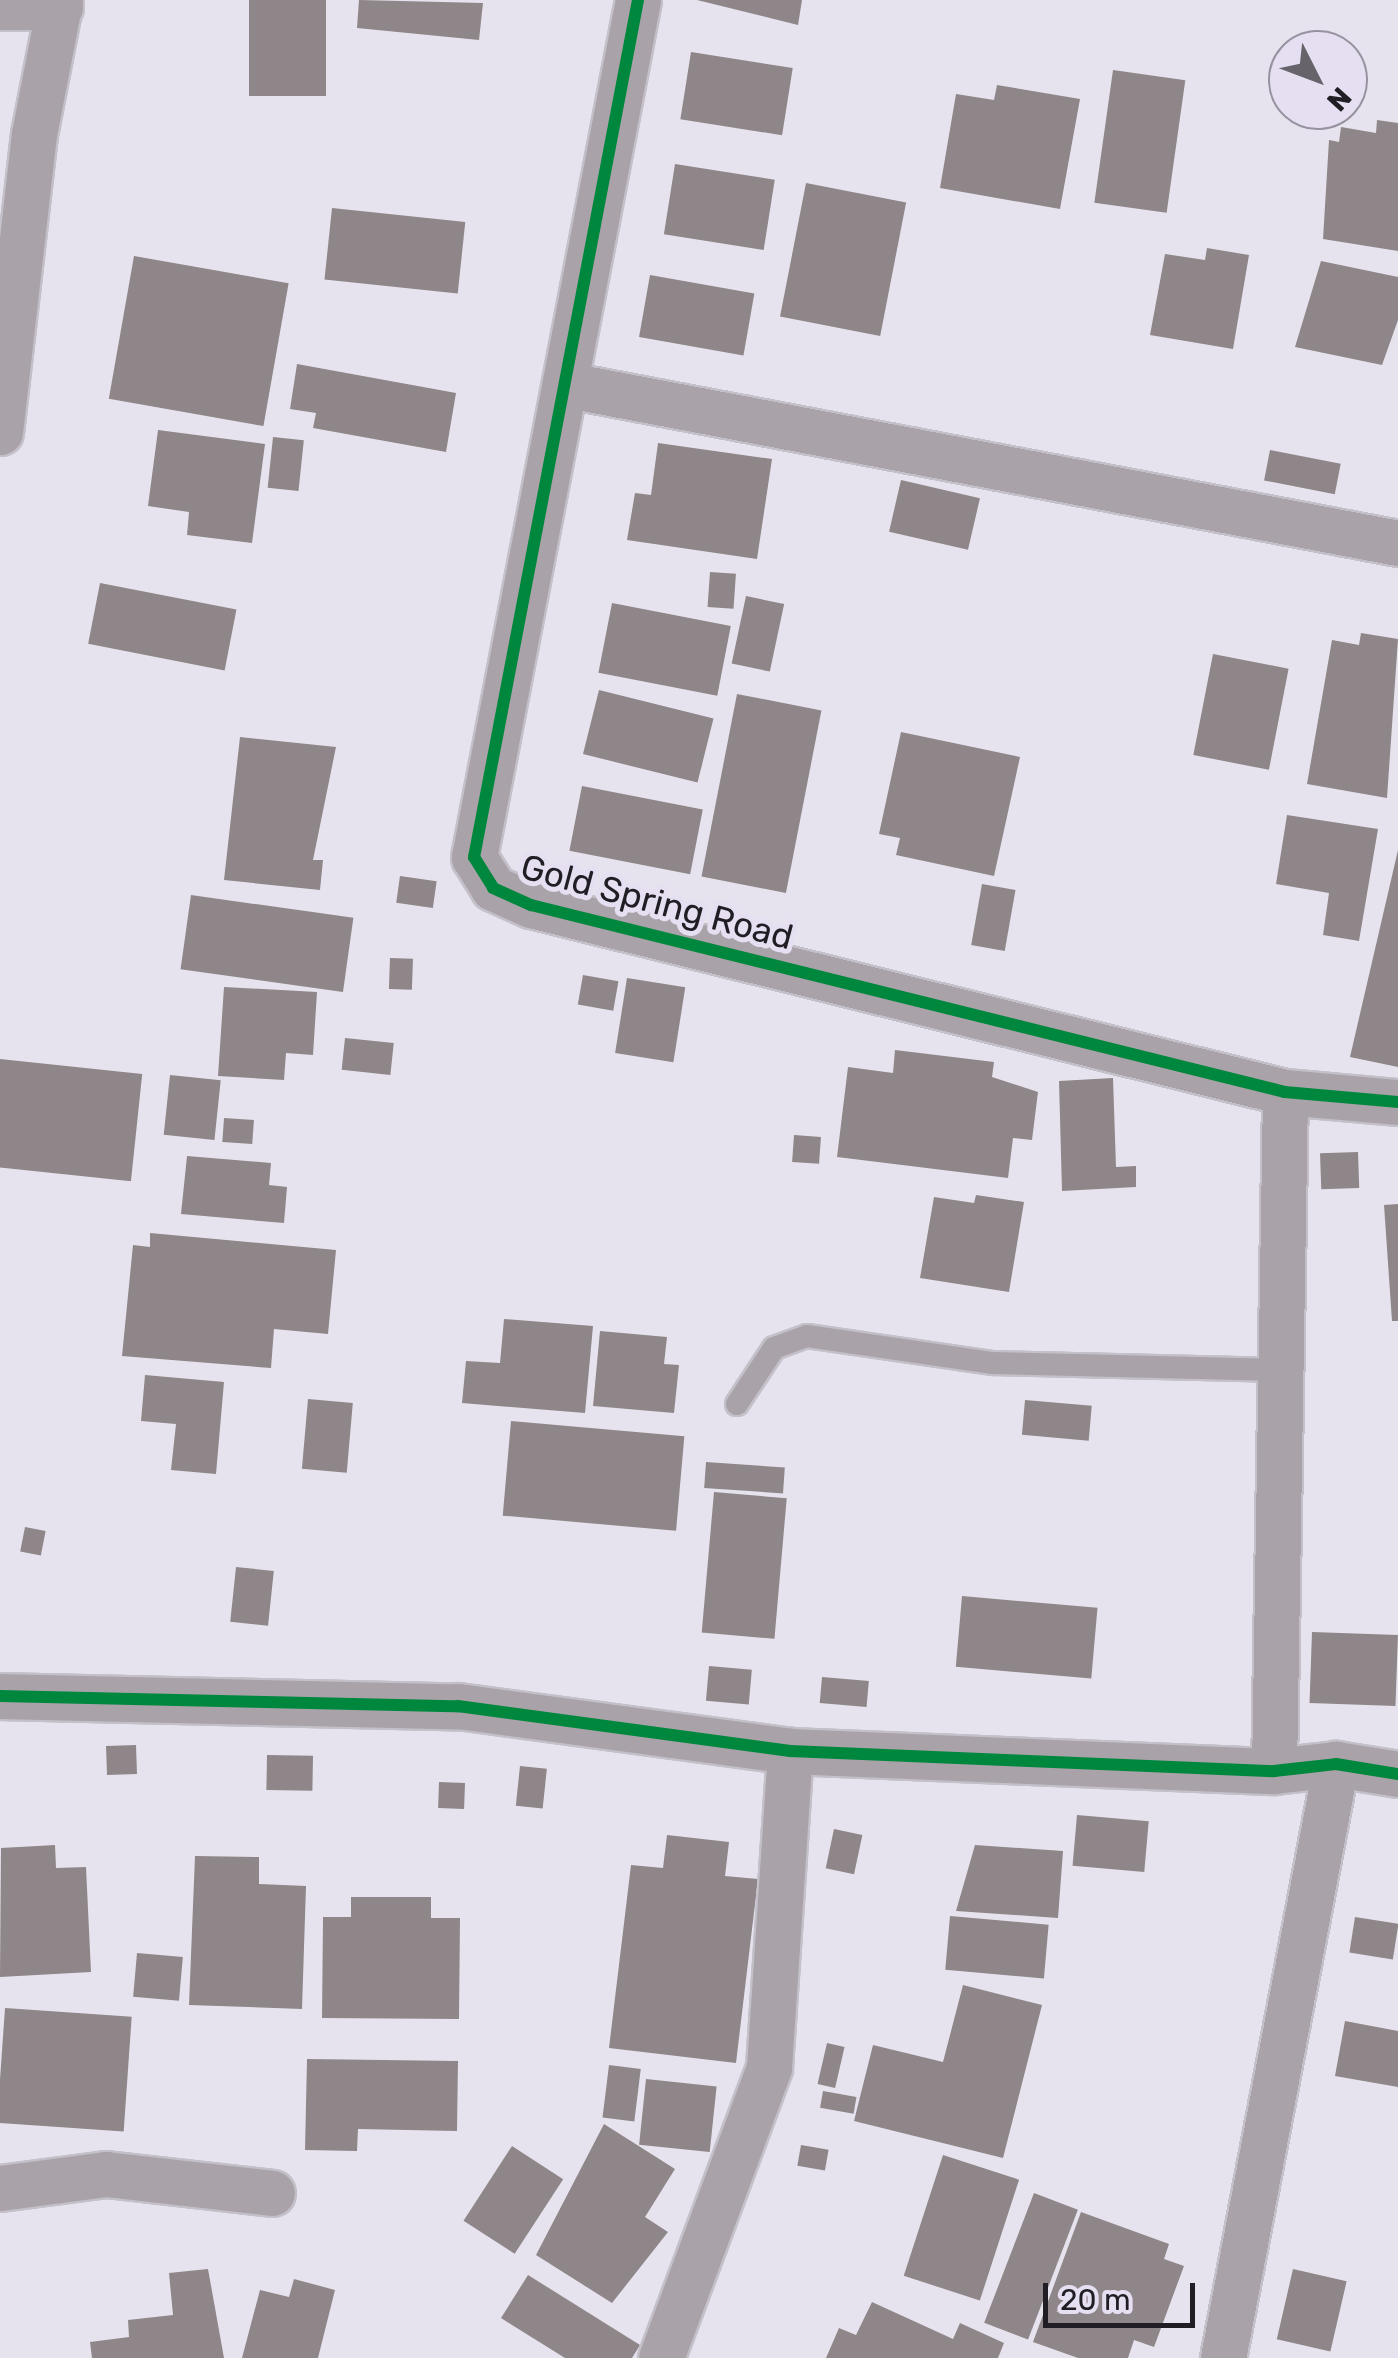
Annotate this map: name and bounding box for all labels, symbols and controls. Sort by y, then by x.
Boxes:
north arrow [1268,30,1368,130]
text: N [1320,81,1358,118]
street label: Gold Spring Road [516,845,798,959]
scale bar [1048,2263,1200,2325]
text: 20 m [1060,2282,1131,2318]

